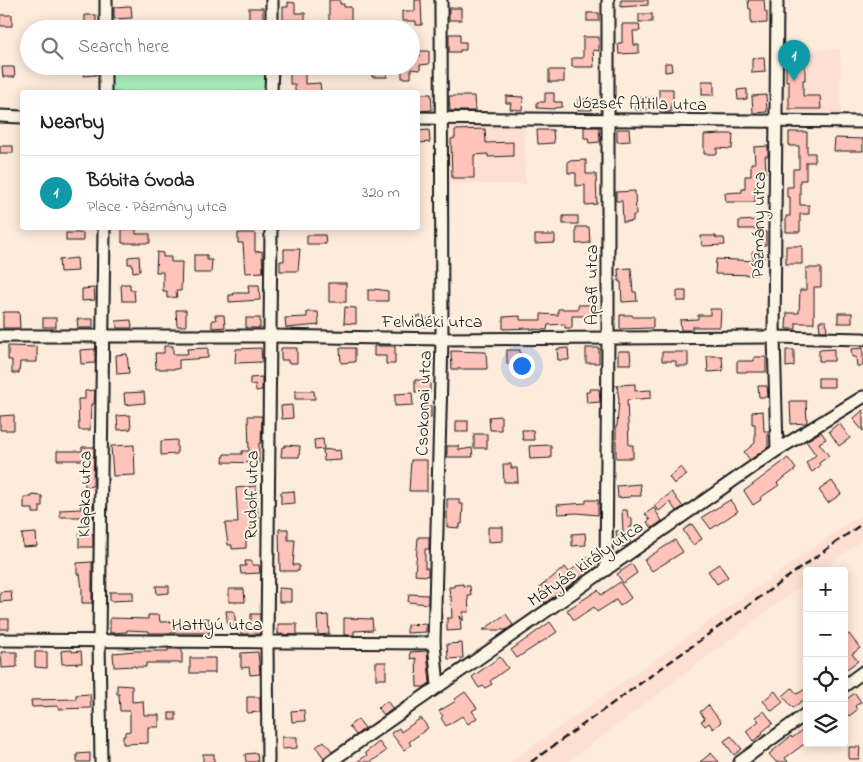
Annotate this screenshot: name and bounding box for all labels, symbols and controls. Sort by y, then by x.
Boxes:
search box [20,20,420,75]
icon: search [38,34,66,62]
text: Search here [78,34,169,61]
pin: 1 [778,40,810,81]
street label: József Attila utca [573,91,707,119]
text: Nearby [40,108,104,138]
text: Bóbita Óvoda [87,168,195,195]
street label: Pázmány utca [746,172,774,278]
text: 1 [53,181,59,205]
text: 320 m [362,181,400,205]
text: Place · Pázmány utca [87,195,227,219]
street label: Apafi utca [580,245,606,325]
street label: Felvidéki utca [381,310,482,336]
street label: Csokonai utca [410,350,440,456]
your location [509,353,535,379]
street label: Klapka utca [72,450,100,538]
street label: Rudolf utca [239,450,267,540]
street label: Mátyás király utca [523,515,649,614]
map controls [803,567,848,747]
button: + [803,567,848,612]
button: − [803,612,848,657]
street label: Hattyú utca [171,613,263,639]
button: locate [803,657,848,702]
button: layers [803,702,848,747]

